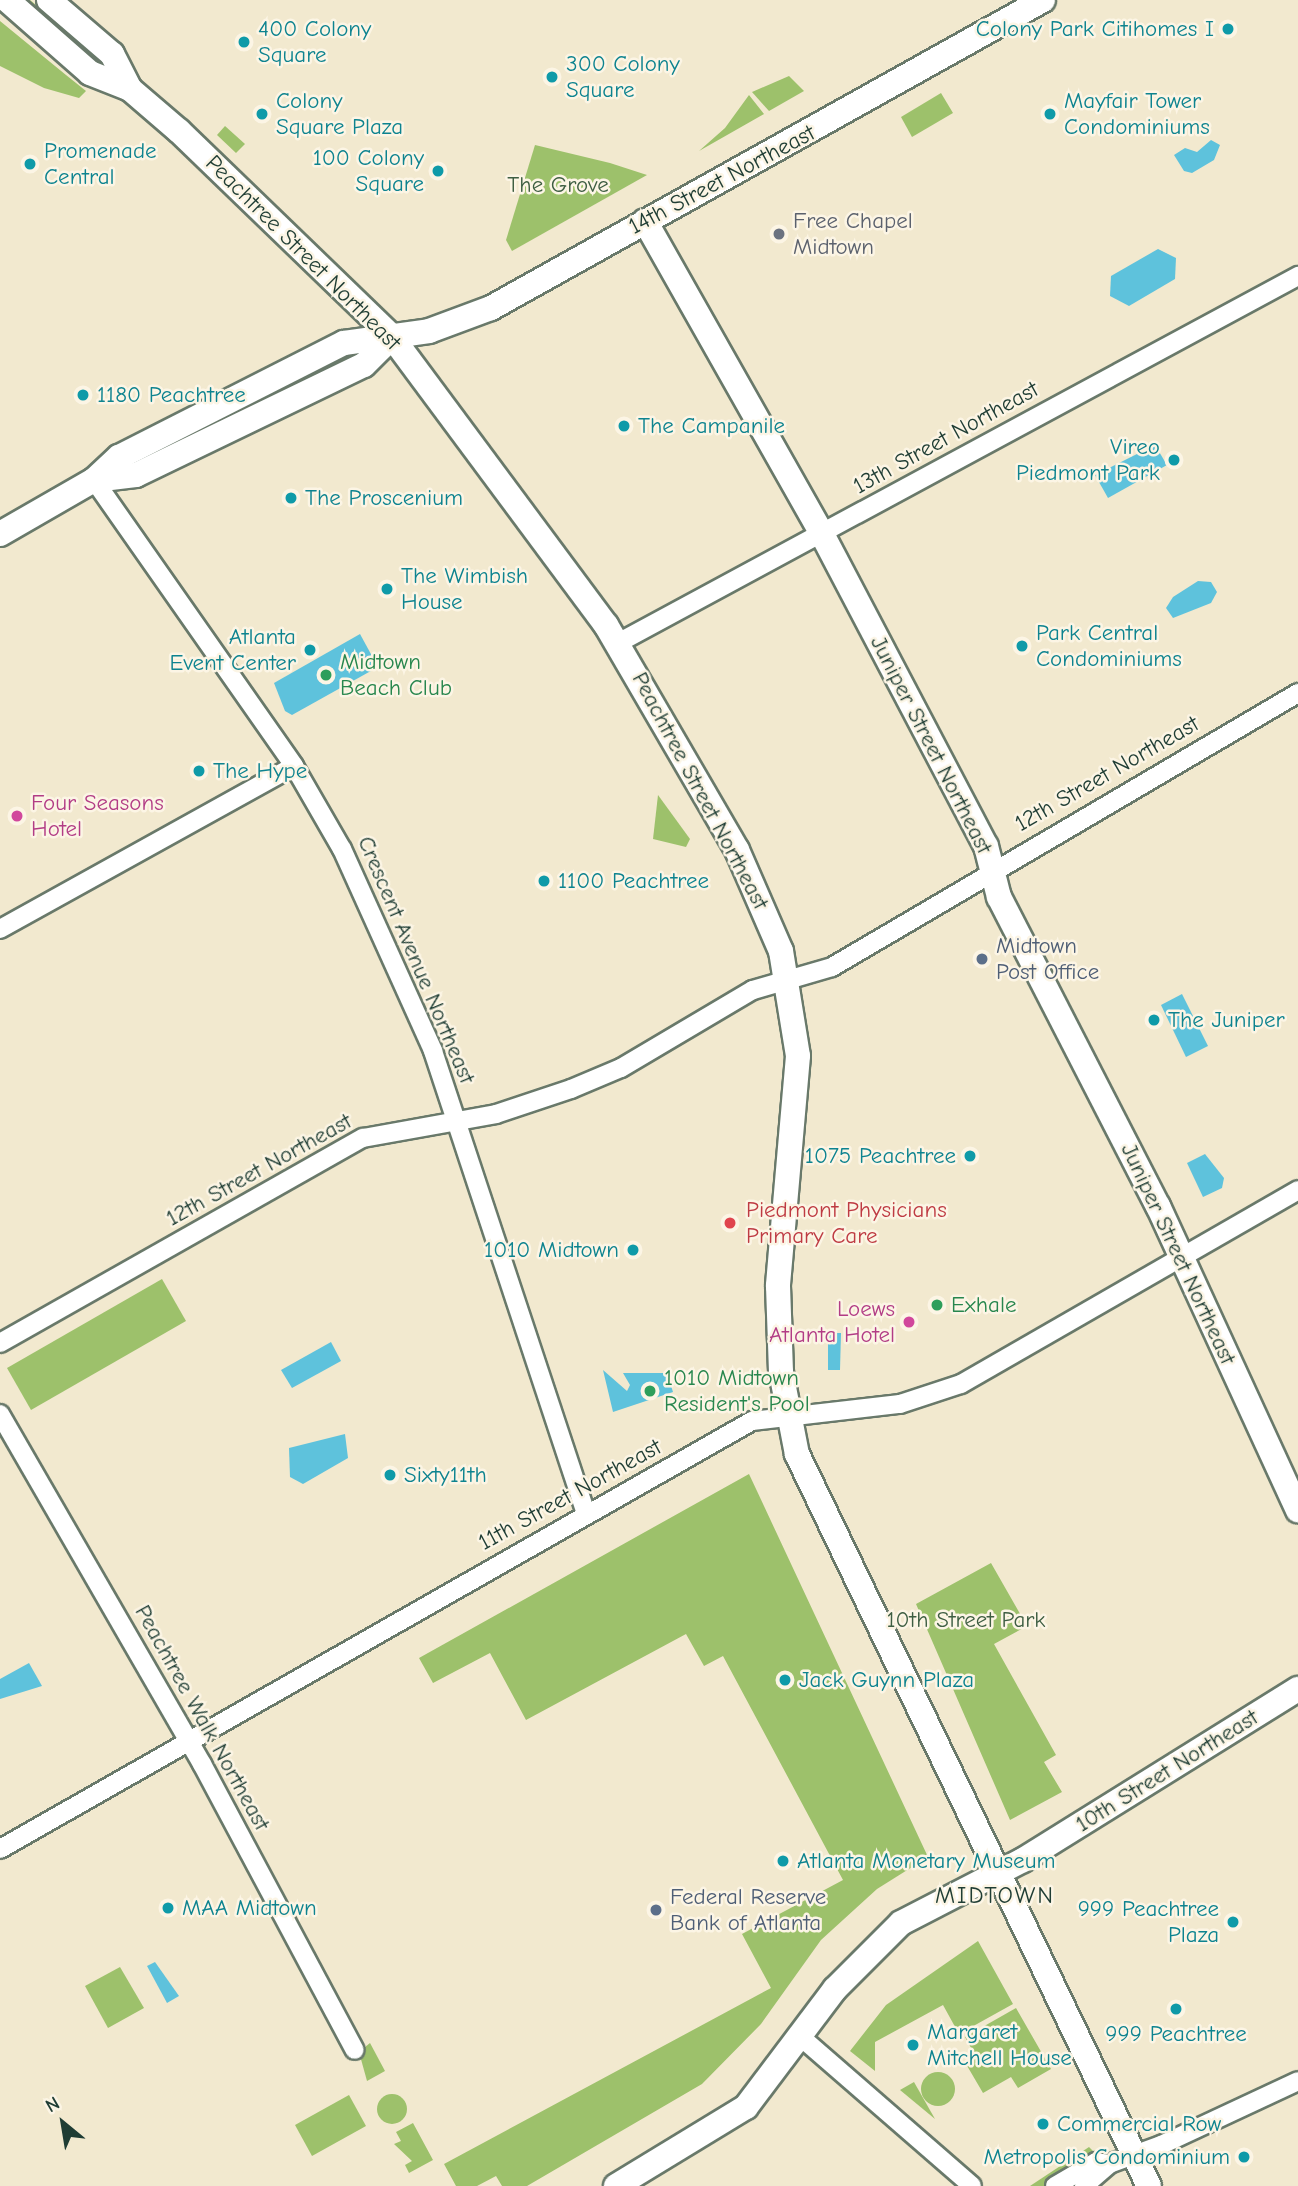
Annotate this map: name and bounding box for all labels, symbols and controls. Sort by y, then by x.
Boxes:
place label: 400 Colony Square [258,15,371,69]
place label: Colony Park Citihomes I [976,15,1214,43]
marker: Colony Park Citihomes I [1220,21,1236,37]
marker: 400 Colony Square [236,34,252,50]
place label: 300 Colony Square [566,50,680,104]
marker: 300 Colony Square [544,69,560,85]
place label: Colony Square Plaza [276,87,403,141]
place label: Mayfair Tower Condominiums [1064,87,1210,141]
marker: Colony Square Plaza [254,106,270,122]
marker: Mayfair Tower Condominiums [1042,106,1058,122]
street label: 14th Street Northeast [624,119,820,241]
place label: Promenade Central [44,137,157,191]
place label: 100 Colony Square [313,144,424,198]
street label: Peachtree Street Northeast [200,150,406,356]
marker: Promenade Central [22,156,38,172]
marker: 100 Colony Square [430,163,446,179]
park label: The Grove [507,171,609,199]
place label: Free Chapel Midtown [793,207,913,261]
marker: Free Chapel Midtown [771,226,787,242]
street label: 13th Street Northeast [849,376,1043,500]
place label: 1180 Peachtree [97,381,246,409]
marker: 1180 Peachtree [75,387,91,403]
place label: The Campanile [638,412,785,440]
marker: The Campanile [616,418,632,434]
place label: Vireo Piedmont Park [1016,433,1160,487]
marker: Vireo Piedmont Park [1166,452,1182,468]
place label: The Proscenium [305,484,463,512]
marker: The Proscenium [283,490,299,506]
place label: The Wimbish House [401,562,528,616]
marker: The Wimbish House [379,581,395,597]
place label: Park Central Condominiums [1036,619,1182,673]
place label: Atlanta Event Center [170,623,296,677]
street label: Juniper Street Northeast [864,631,998,859]
marker: Park Central Condominiums [1014,638,1030,654]
marker: Atlanta Event Center [302,642,318,658]
place label: Midtown Beach Club [340,648,452,702]
marker: Midtown Beach Club [318,667,334,683]
street label: Peachtree Street Northeast [626,668,774,914]
street label: 12th Street Northeast [1010,710,1204,838]
place label: The Hype [213,757,307,785]
marker: The Hype [191,763,207,779]
place label: Four Seasons Hotel [31,789,164,843]
marker: Four Seasons Hotel [9,808,25,824]
street label: Crescent Avenue Northeast [351,832,481,1088]
place label: 1100 Peachtree [558,867,709,895]
marker: 1100 Peachtree [536,873,552,889]
place label: Midtown Post Office [996,932,1099,986]
marker: Midtown Post Office [974,951,990,967]
place label: The Juniper [1168,1006,1285,1034]
marker: The Juniper [1146,1012,1162,1028]
street label: 12th Street Northeast [161,1108,357,1232]
street label: Juniper Street Northeast [1115,1139,1241,1369]
place label: 1075 Peachtree [805,1142,956,1170]
marker: 1075 Peachtree [962,1148,978,1164]
place label: Piedmont Physicians Primary Care [746,1196,947,1250]
marker: Piedmont Physicians Primary Care [720,1213,740,1233]
place label: 1010 Midtown [484,1236,619,1264]
marker: 1010 Midtown [625,1242,641,1258]
place label: Exhale [951,1291,1017,1319]
place label: Loews Atlanta Hotel [769,1295,895,1349]
marker: Exhale [929,1297,945,1313]
marker: Loews Atlanta Hotel [901,1314,917,1330]
place label: 1010 Midtown Resident's Pool [664,1364,810,1418]
marker: 1010 Midtown Resident's Pool [642,1383,658,1399]
street label: 11th Street Northeast [474,1433,666,1557]
place label: Sixty11th [404,1461,487,1489]
marker: Sixty11th [382,1467,398,1483]
street label: Peachtree Walk Northeast [128,1600,276,1836]
park label: 10th Street Park [886,1606,1046,1634]
place label: Jack Guynn Plaza [799,1666,974,1694]
marker: Jack Guynn Plaza [777,1672,793,1688]
street label: 10th Street Northeast [1071,1704,1263,1838]
place label: Atlanta Monetary Museum [797,1847,1055,1875]
marker: Atlanta Monetary Museum [775,1853,791,1869]
district label: MIDTOWN [936,1882,1054,1910]
place label: Federal Reserve Bank of Atlanta [670,1883,826,1937]
place label: MAA Midtown [182,1894,317,1922]
place label: 999 Peachtree Plaza [1078,1895,1219,1949]
marker: MAA Midtown [160,1900,176,1916]
marker: Federal Reserve Bank of Atlanta [648,1902,664,1918]
marker: 999 Peachtree Plaza [1225,1914,1241,1930]
marker: 999 Peachtree [1168,2001,1184,2017]
place label: Margaret Mitchell House [927,2018,1072,2072]
place label: 999 Peachtree [1105,2020,1247,2048]
marker: Margaret Mitchell House [905,2037,921,2053]
north arrow [28,2088,98,2158]
text: N [42,2092,63,2117]
place label: Commercial Row [1057,2110,1221,2138]
marker: Commercial Row [1035,2116,1051,2132]
place label: Metropolis Condominium [984,2143,1230,2171]
marker: Metropolis Condominium [1236,2149,1252,2165]

